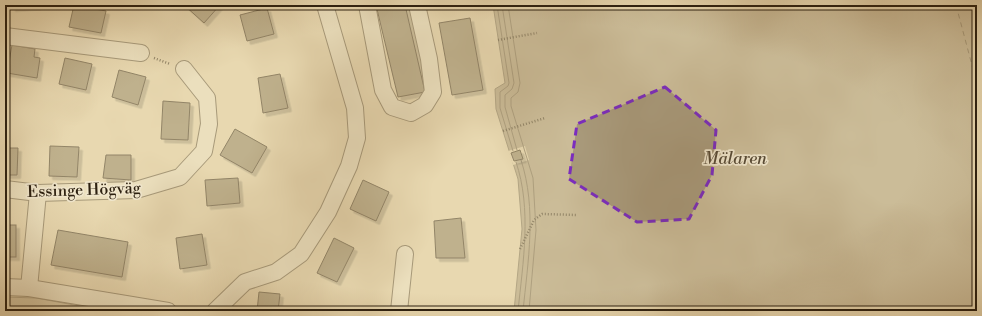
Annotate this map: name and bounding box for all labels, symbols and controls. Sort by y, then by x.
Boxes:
water label: Mälaren [703,148,767,170]
street label: Essinge Högväg [27,178,142,202]

